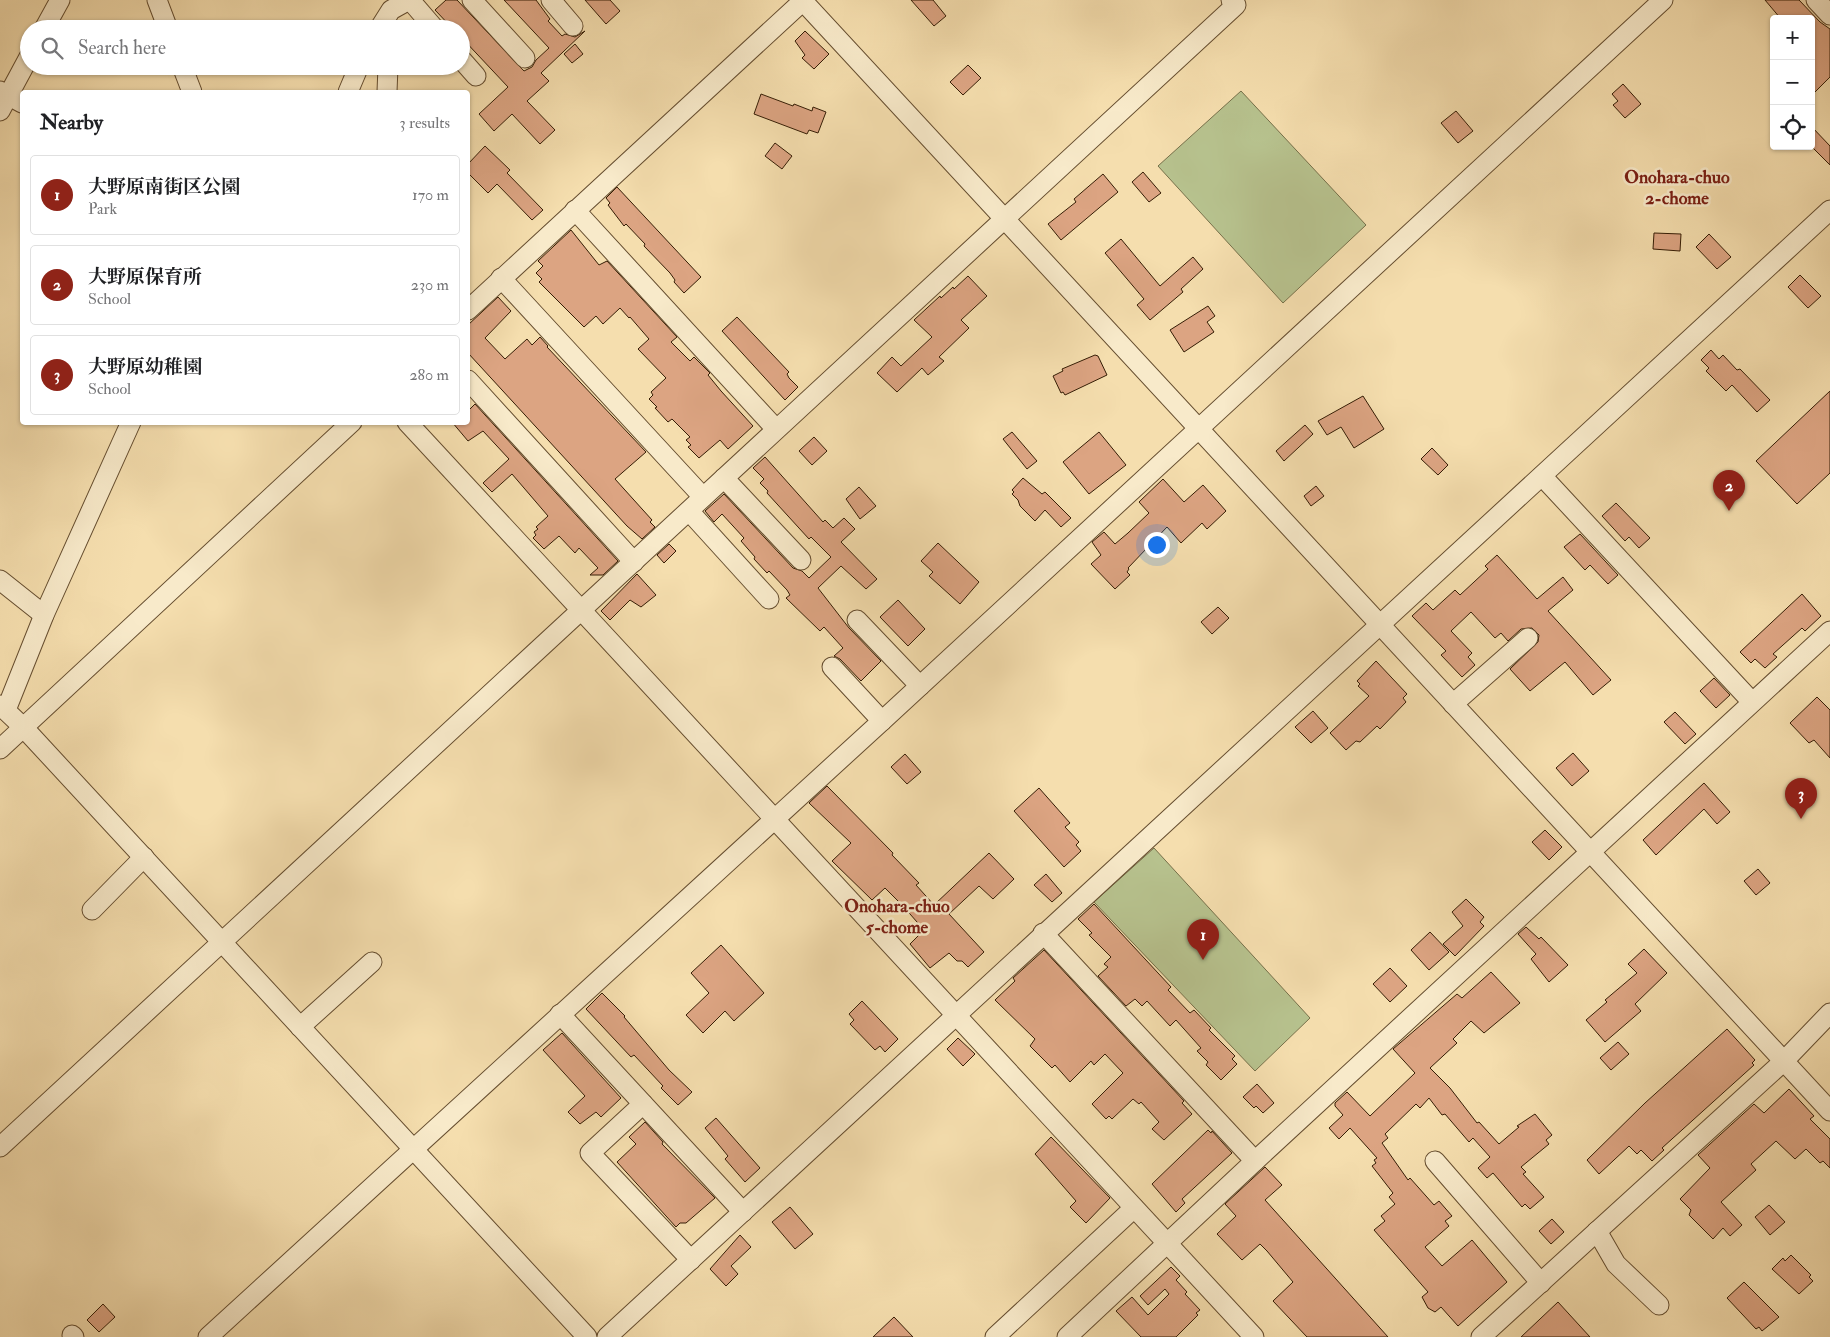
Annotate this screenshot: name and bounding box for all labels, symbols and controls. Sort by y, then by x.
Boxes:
map controls [1770,15,1815,150]
button: + [1770,15,1815,60]
search box [20,20,470,75]
icon: search [38,34,66,62]
text: Search here [78,36,166,60]
button: − [1770,60,1815,105]
button: locate [1770,105,1815,150]
text: Nearby [40,109,103,136]
text: 3 results [399,113,450,133]
district label: Onohara-chuo 2-chome [1624,166,1730,210]
text: 大野原南街区公園 [88,175,240,199]
text: 1 [54,185,60,205]
text: 170 m [412,185,449,205]
text: Park [88,199,117,219]
text: 大野原保育所 [88,265,202,289]
text: 2 [53,275,61,295]
text: 230 m [411,275,449,295]
text: School [88,289,131,309]
text: 大野原幼稚園 [88,355,202,379]
text: 3 [54,365,60,385]
text: 280 m [409,365,449,385]
text: School [88,379,131,399]
pin: 2 [1713,470,1745,511]
your location [1144,532,1170,558]
pin: 3 [1785,778,1817,819]
district label: Onohara-chuo 5-chome [844,895,950,939]
pin: 1 [1187,919,1219,960]

